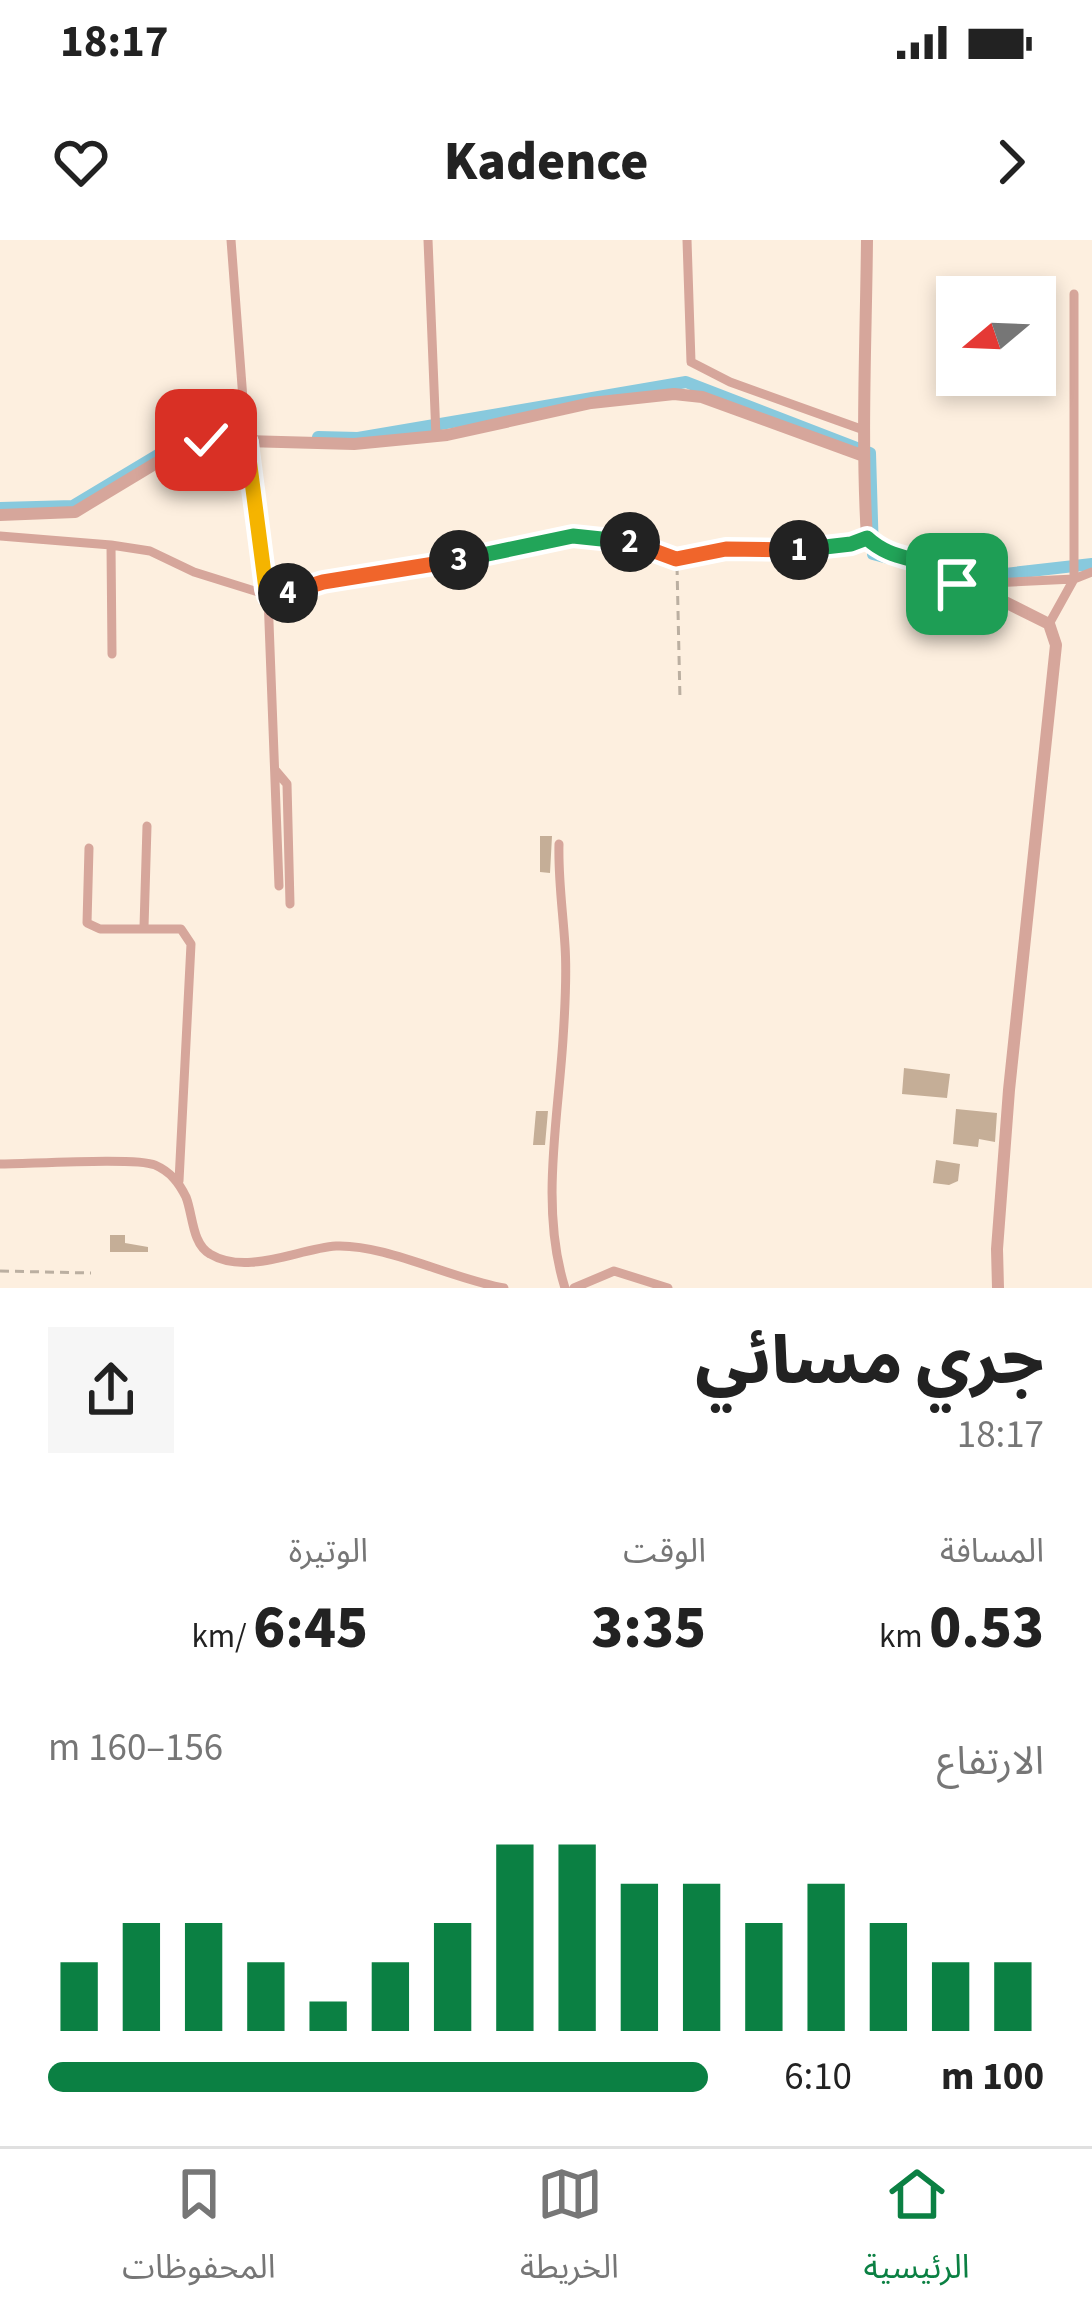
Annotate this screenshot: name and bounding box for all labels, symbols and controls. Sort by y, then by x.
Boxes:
text: 18:17 [60,10,169,74]
text: Kadence [444,124,648,201]
icon: heart [48,129,114,195]
icon: forward [978,129,1044,195]
north arrow [936,276,1056,396]
map controls [936,276,1056,396]
pin [155,389,257,491]
icon: check [173,407,239,473]
pin: 2 [600,512,660,572]
text: 2 [621,518,639,565]
pin: 1 [769,520,829,580]
text: 1 [790,526,808,573]
pin: 3 [429,530,489,590]
pin [906,533,1008,635]
text: 3 [450,536,468,583]
icon: arrive [924,551,990,617]
pin: 4 [258,563,318,623]
text: 4 [279,569,297,616]
text: جري مسائي [695,1315,1044,1409]
button: share [48,1327,174,1453]
text: 18:17 [957,1407,1044,1463]
text: الوتيرة [289,1528,368,1575]
text: الوقت [623,1528,706,1575]
text: المسافة [940,1528,1044,1575]
text: 6:45 [253,1586,368,1671]
text: 3:35 [591,1586,706,1671]
text: 0.53 [929,1586,1044,1671]
text: /km [191,1613,253,1660]
text: km [879,1613,929,1660]
text: 156–160 m [48,1720,223,1776]
text: الارتفاع [937,1734,1044,1790]
text: 6:10 [784,2049,852,2105]
text: 100 m [941,2049,1044,2105]
tab: المحفوظات [122,2161,276,2302]
tab: الخريطة [520,2161,619,2302]
tab: الرئيسية [864,2161,970,2302]

